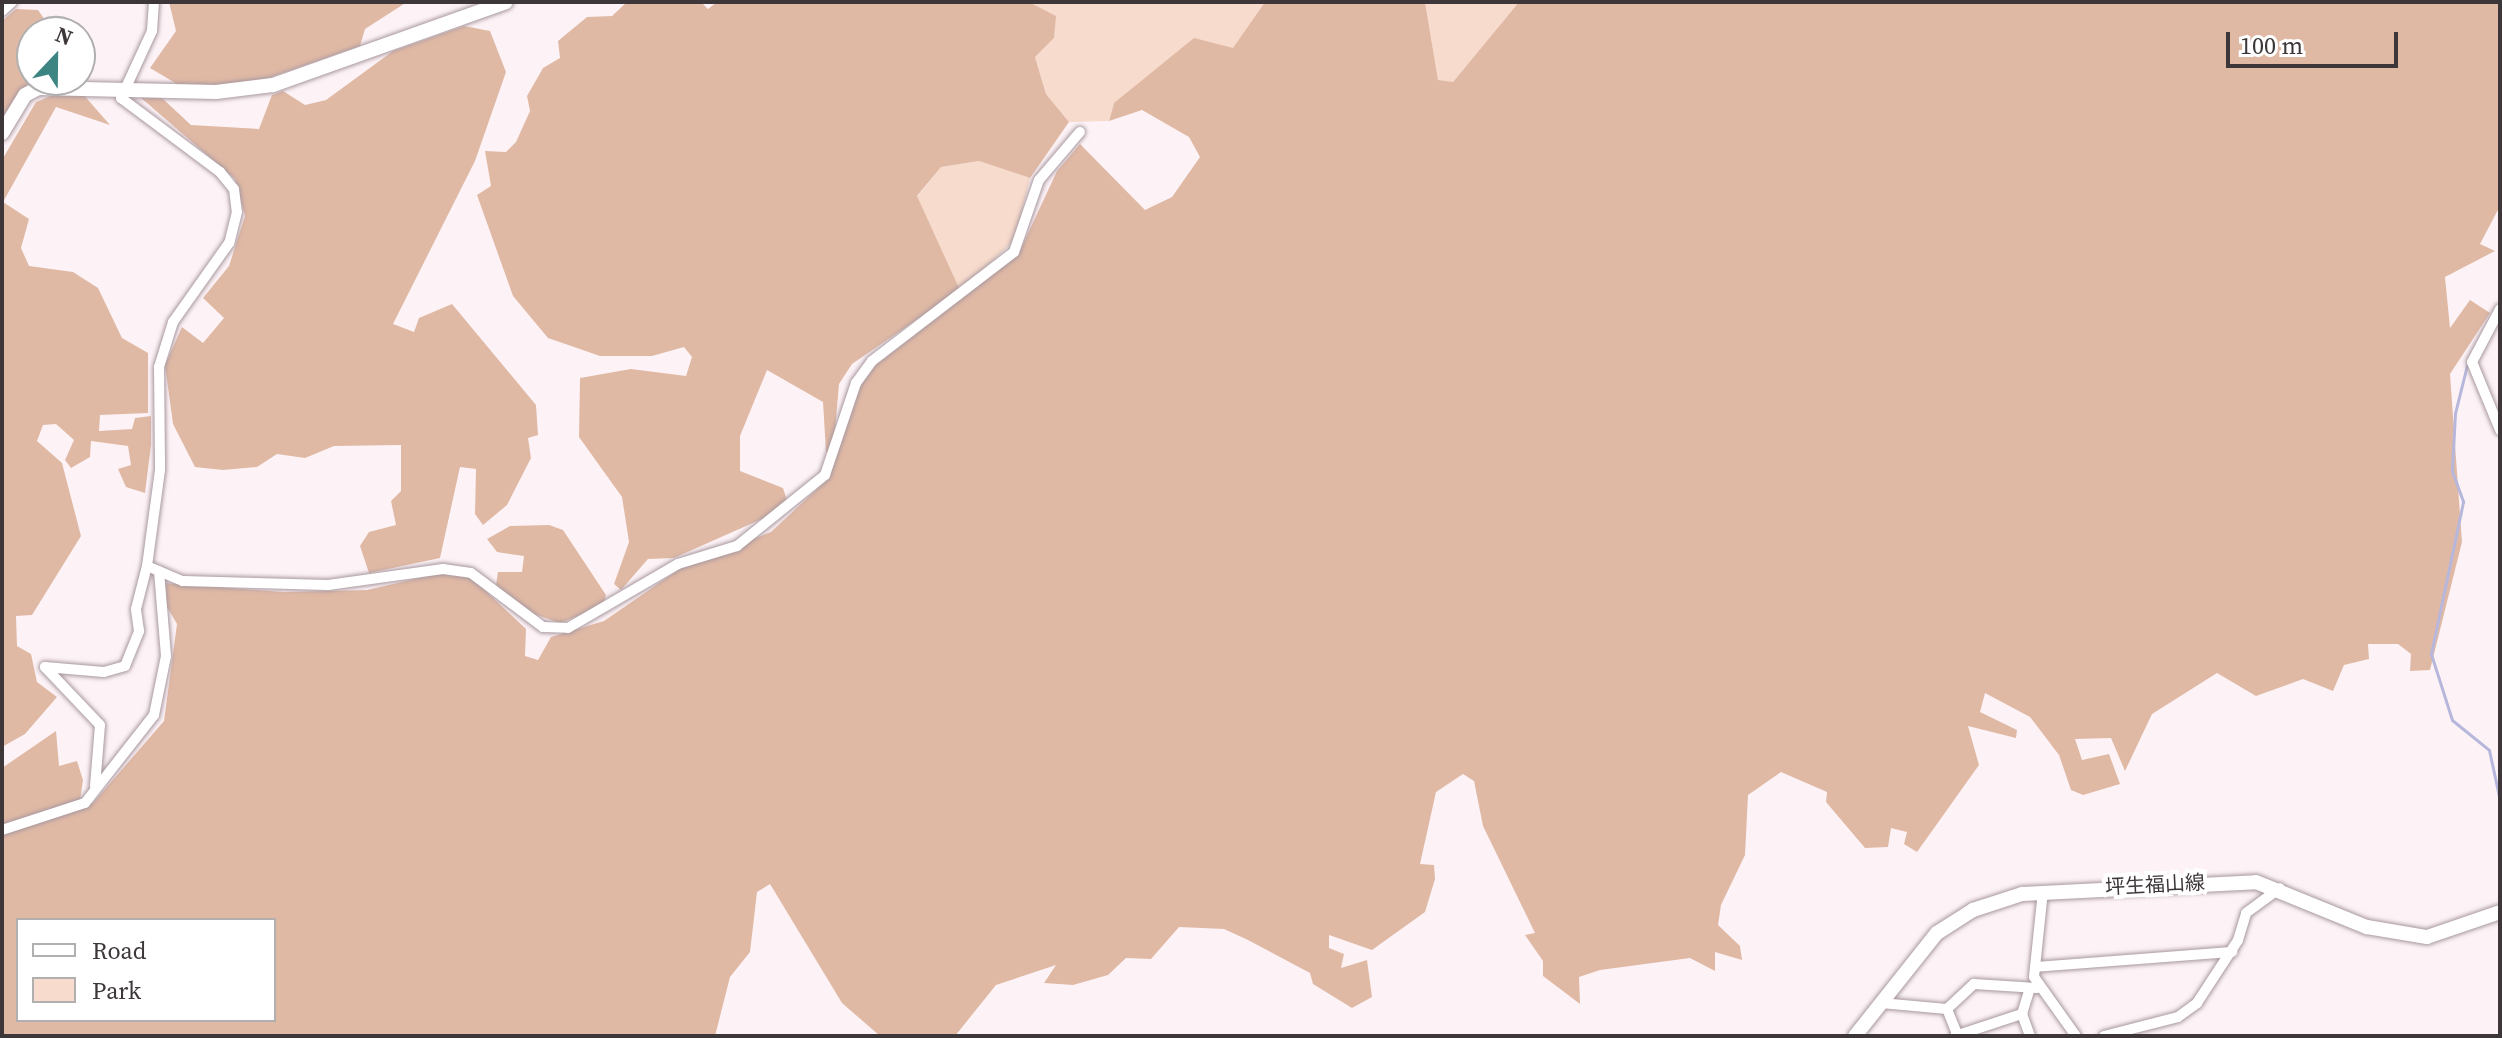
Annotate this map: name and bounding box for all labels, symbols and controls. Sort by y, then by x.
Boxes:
north arrow [16,16,96,96]
scale bar [2230,16,2402,66]
text: N [51,19,77,53]
text: 100 m [2240,29,2303,62]
street label: 坪生福山線 [2104,870,2206,900]
legend [16,918,276,1022]
text: Road [92,934,146,967]
text: Park [92,974,141,1007]

